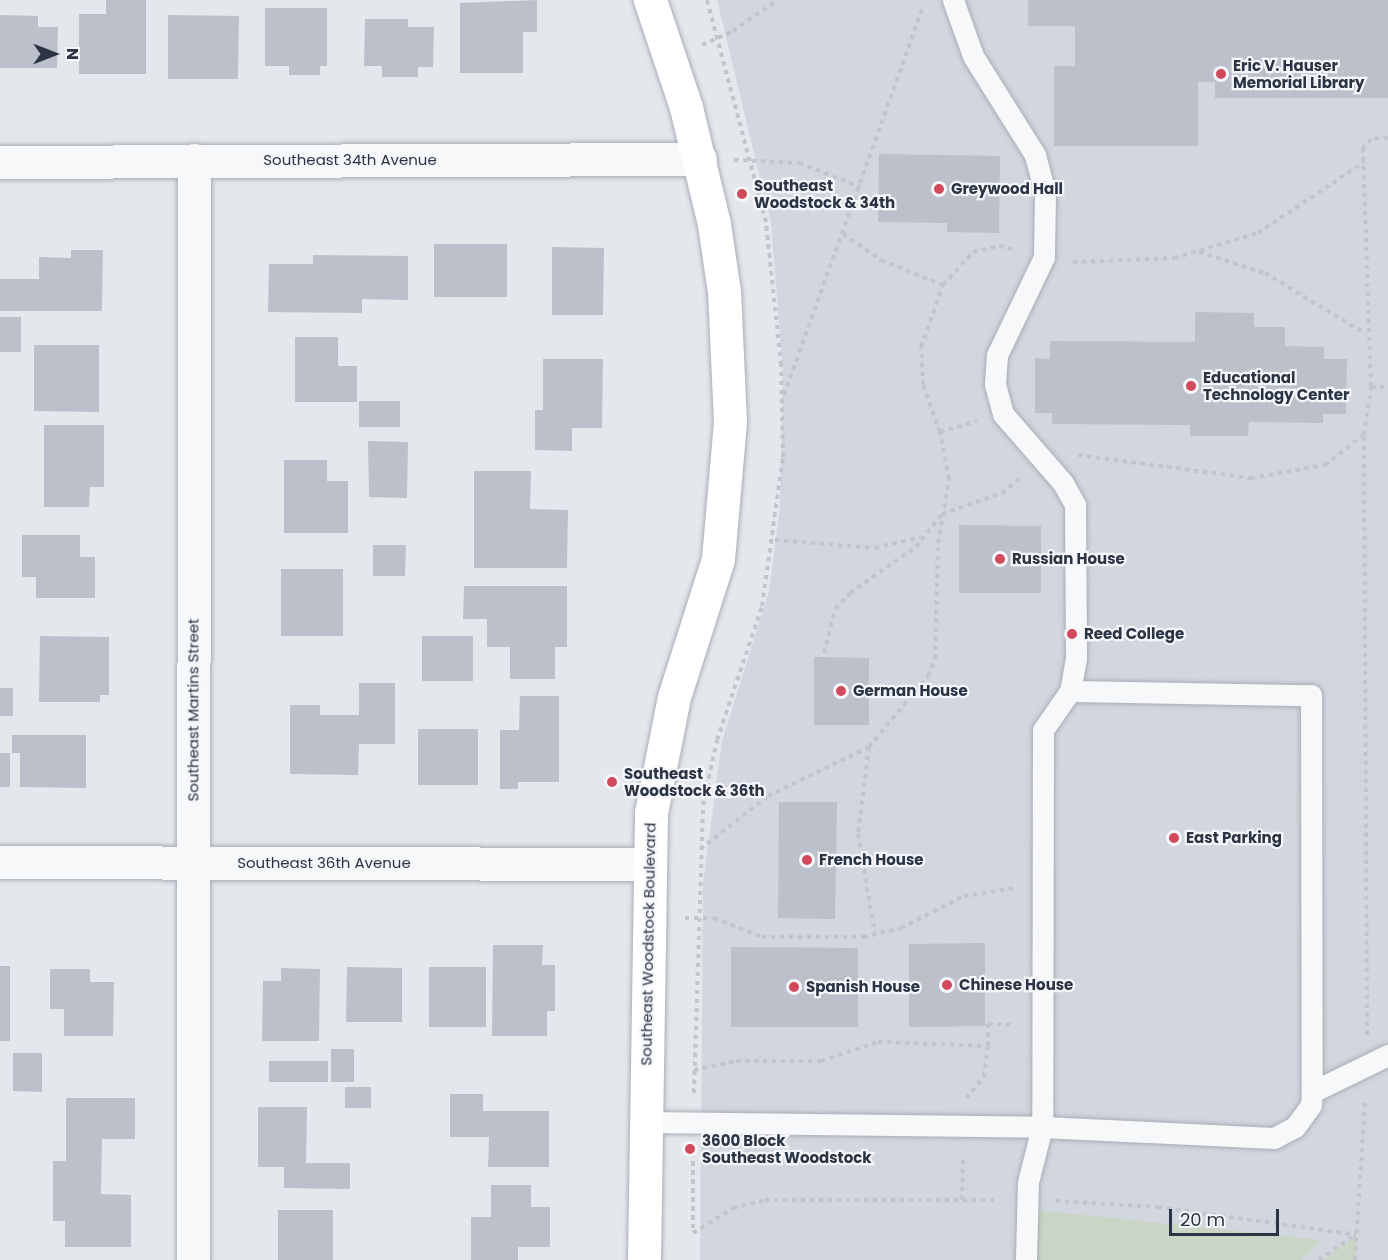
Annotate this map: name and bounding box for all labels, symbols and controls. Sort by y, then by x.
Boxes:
north arrow [24,24,84,84]
text: N [61,48,84,60]
place label: Eric V. Hauser Memorial Library [1233,56,1364,91]
marker: Eric V. Hauser Memorial Library [1214,67,1228,81]
street label: Southeast 34th Avenue [263,151,437,169]
place label: Southeast Woodstock & 34th [754,176,895,211]
place label: Greywood Hall [951,180,1063,198]
marker: Greywood Hall [932,182,946,196]
marker: Southeast Woodstock & 34th [735,187,749,201]
place label: Educational Technology Center [1203,368,1349,403]
marker: Educational Technology Center [1184,379,1198,393]
place label: Russian House [1012,550,1125,568]
marker: Russian House [993,552,1007,566]
street label: Southeast Martins Street [184,619,202,801]
place label: Reed College [1084,625,1184,643]
marker: Reed College [1065,627,1079,641]
place label: German House [853,682,968,700]
marker: German House [834,684,848,698]
place label: Southeast Woodstock & 36th [624,764,765,799]
marker: Southeast Woodstock & 36th [605,775,619,789]
street label: Southeast Woodstock Boulevard [637,822,659,1066]
place label: East Parking [1186,829,1282,847]
marker: East Parking [1167,831,1181,845]
place label: French House [819,851,924,869]
marker: French House [800,853,814,867]
street label: Southeast 36th Avenue [237,854,411,872]
place label: Chinese House [959,976,1073,994]
place label: Spanish House [806,978,920,996]
marker: Chinese House [940,978,954,992]
marker: Spanish House [787,980,801,994]
place label: 3600 Block Southeast Woodstock [702,1131,872,1166]
marker: 3600 Block Southeast Woodstock [683,1142,697,1156]
scale bar [1172,1197,1282,1235]
text: 20 m [1180,1207,1225,1232]

